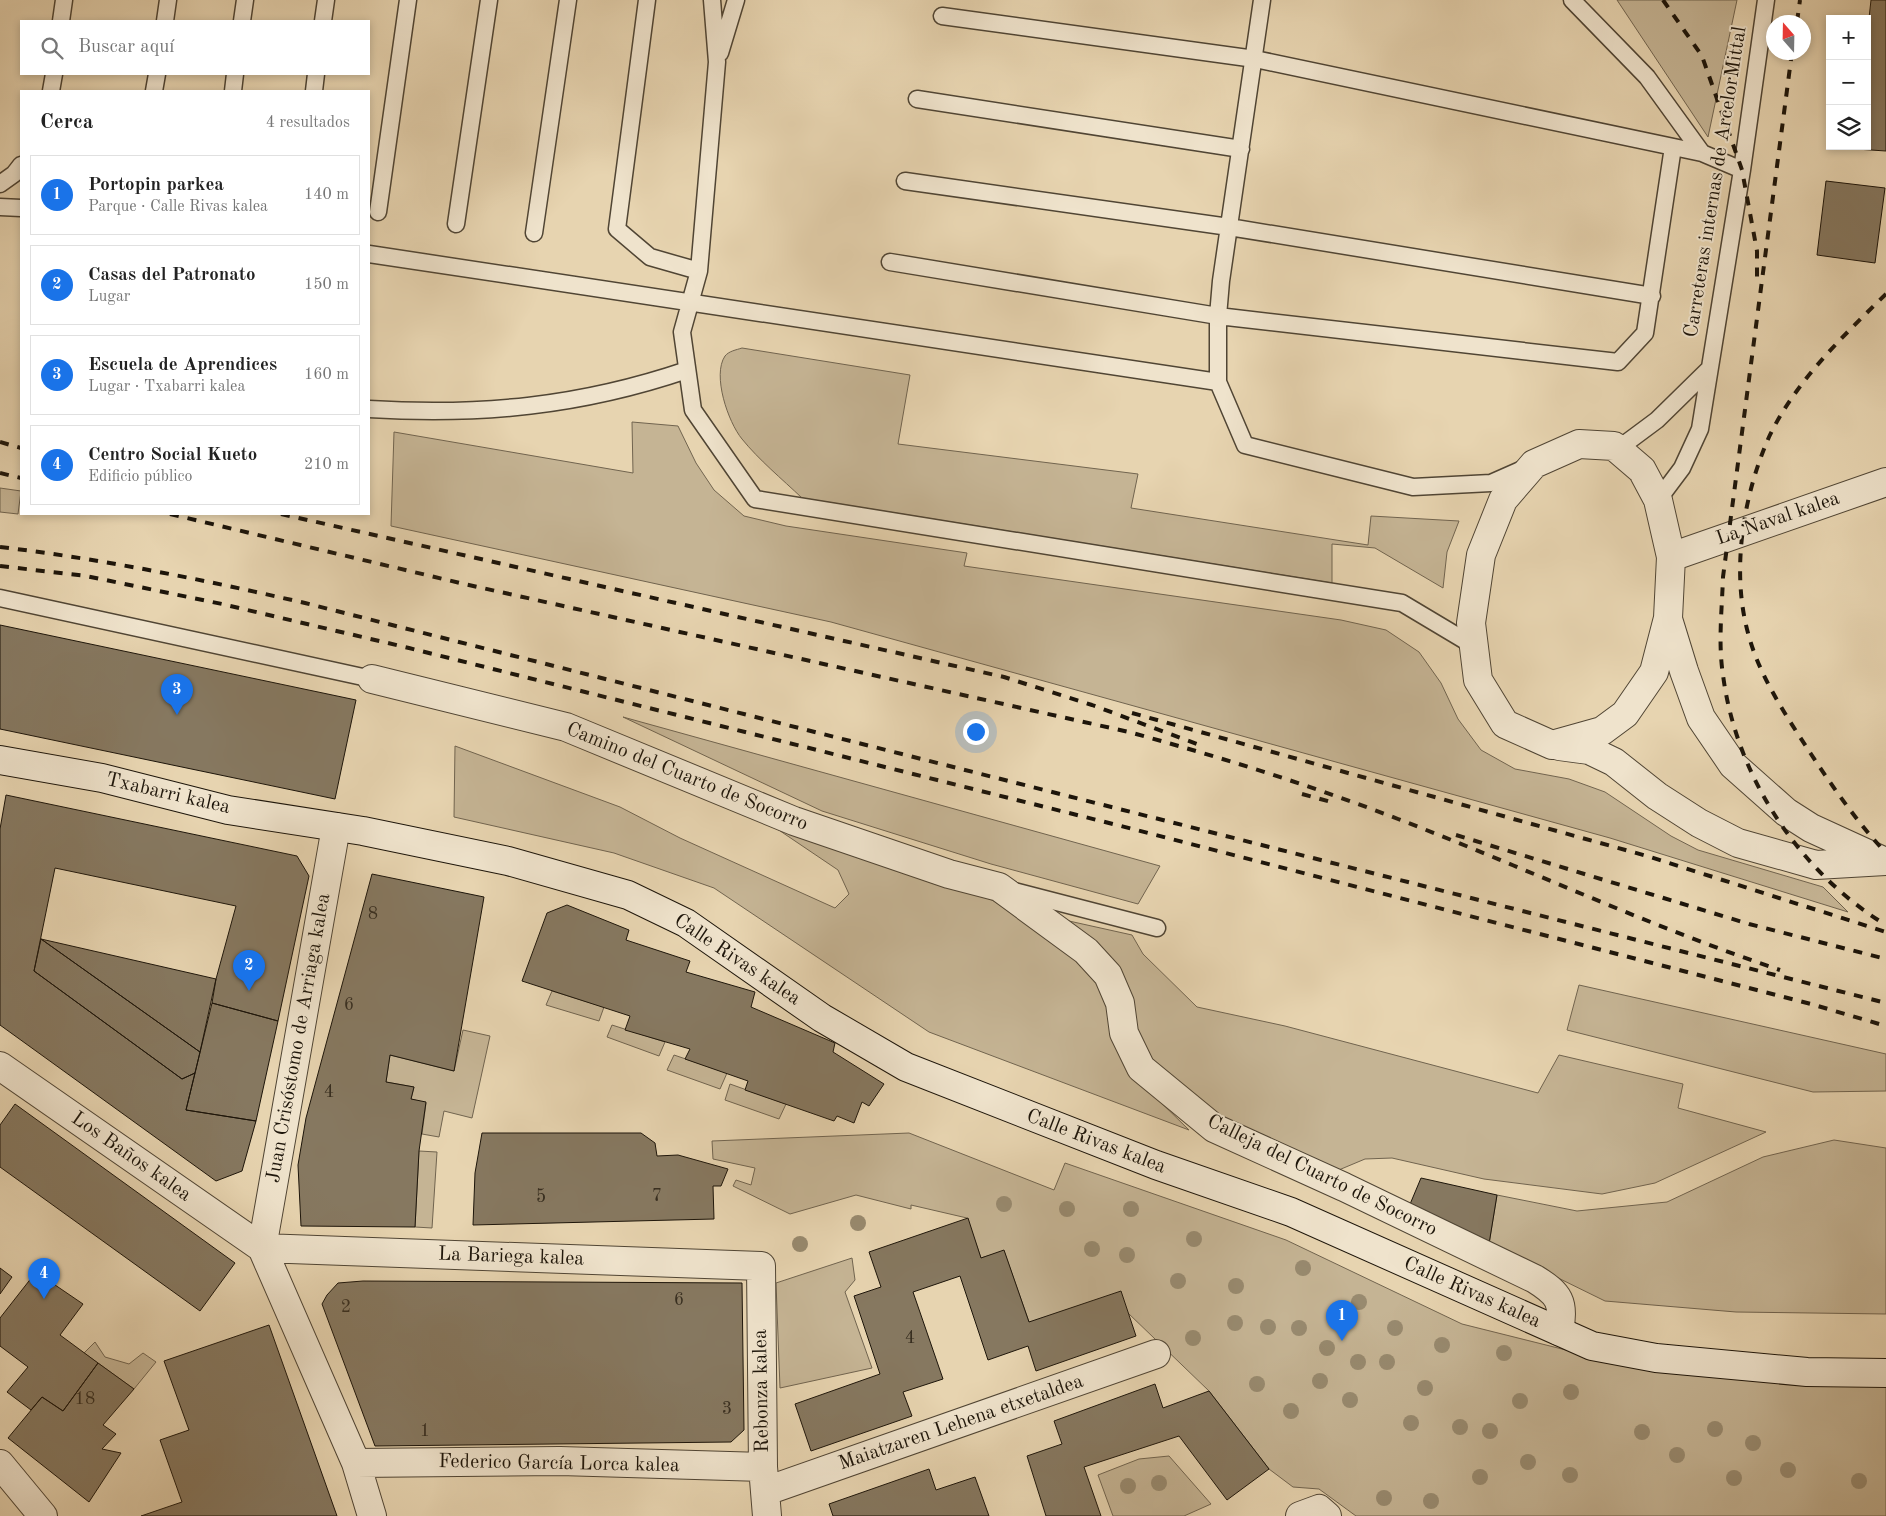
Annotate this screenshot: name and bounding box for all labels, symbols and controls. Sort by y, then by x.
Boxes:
north arrow [1766,15,1811,60]
map controls [1826,15,1871,150]
button: + [1826,15,1871,60]
search box [20,20,370,75]
street label: Carreteras internas de ArcelorMittal [1682,25,1750,339]
icon: search [38,34,66,62]
text: Buscar aquí [78,38,174,57]
button: − [1826,60,1871,105]
button: layers [1826,105,1871,150]
text: Cerca [40,112,93,133]
text: 4 resultados [266,115,350,131]
text: Portopin parkea [88,176,224,195]
text: 1 [52,187,62,203]
text: 140 m [304,187,349,203]
text: Parque · Calle Rivas kalea [88,199,268,215]
text: Casas del Patronato [88,266,255,285]
text: 2 [52,277,62,293]
text: 150 m [304,277,349,293]
text: Lugar [88,289,130,305]
text: Escuela de Aprendices [88,356,277,375]
text: 3 [52,367,62,383]
text: 160 m [304,367,349,383]
text: Lugar · Txabarri kalea [88,379,245,395]
text: Centro Social Kueto [88,446,257,465]
text: 4 [52,457,62,473]
text: 210 m [304,457,349,473]
text: Edificio público [88,469,192,485]
street label: La Naval kalea [1714,488,1842,549]
pin: 3 [161,674,193,715]
street label: Camino del Cuarto de Socorro [563,719,811,835]
your location [963,719,989,745]
street label: Txabarri kalea [104,770,232,818]
street label: Juan Crisóstomo de Arriaga kalea [264,892,334,1184]
house number: 8 [368,905,378,923]
street label: Calle Rivas kalea [670,910,804,1010]
pin: 2 [233,950,265,991]
house number: 6 [344,996,354,1014]
house number: 4 [324,1083,334,1101]
street label: Calle Rivas kalea [1024,1106,1169,1178]
street label: Los Baños kalea [67,1108,195,1206]
street label: Calleja del Cuarto de Socorro [1204,1112,1440,1240]
house number: 7 [652,1187,662,1205]
house number: 5 [536,1188,546,1206]
street label: La Bariega kalea [437,1244,585,1270]
street label: Calle Rivas kalea [1401,1254,1544,1332]
pin: 4 [28,1258,60,1299]
house number: 6 [674,1291,684,1309]
house number: 2 [341,1298,351,1316]
pin: 1 [1326,1300,1358,1341]
street label: Rebonza kalea [751,1329,773,1453]
house number: 4 [905,1329,915,1347]
street label: Maiatzaren Lehena etxetaldea [836,1372,1086,1474]
house number: 18 [75,1390,95,1408]
house number: 3 [722,1400,732,1418]
house number: 1 [420,1422,430,1440]
street label: Federico García Lorca kalea [438,1452,680,1476]

